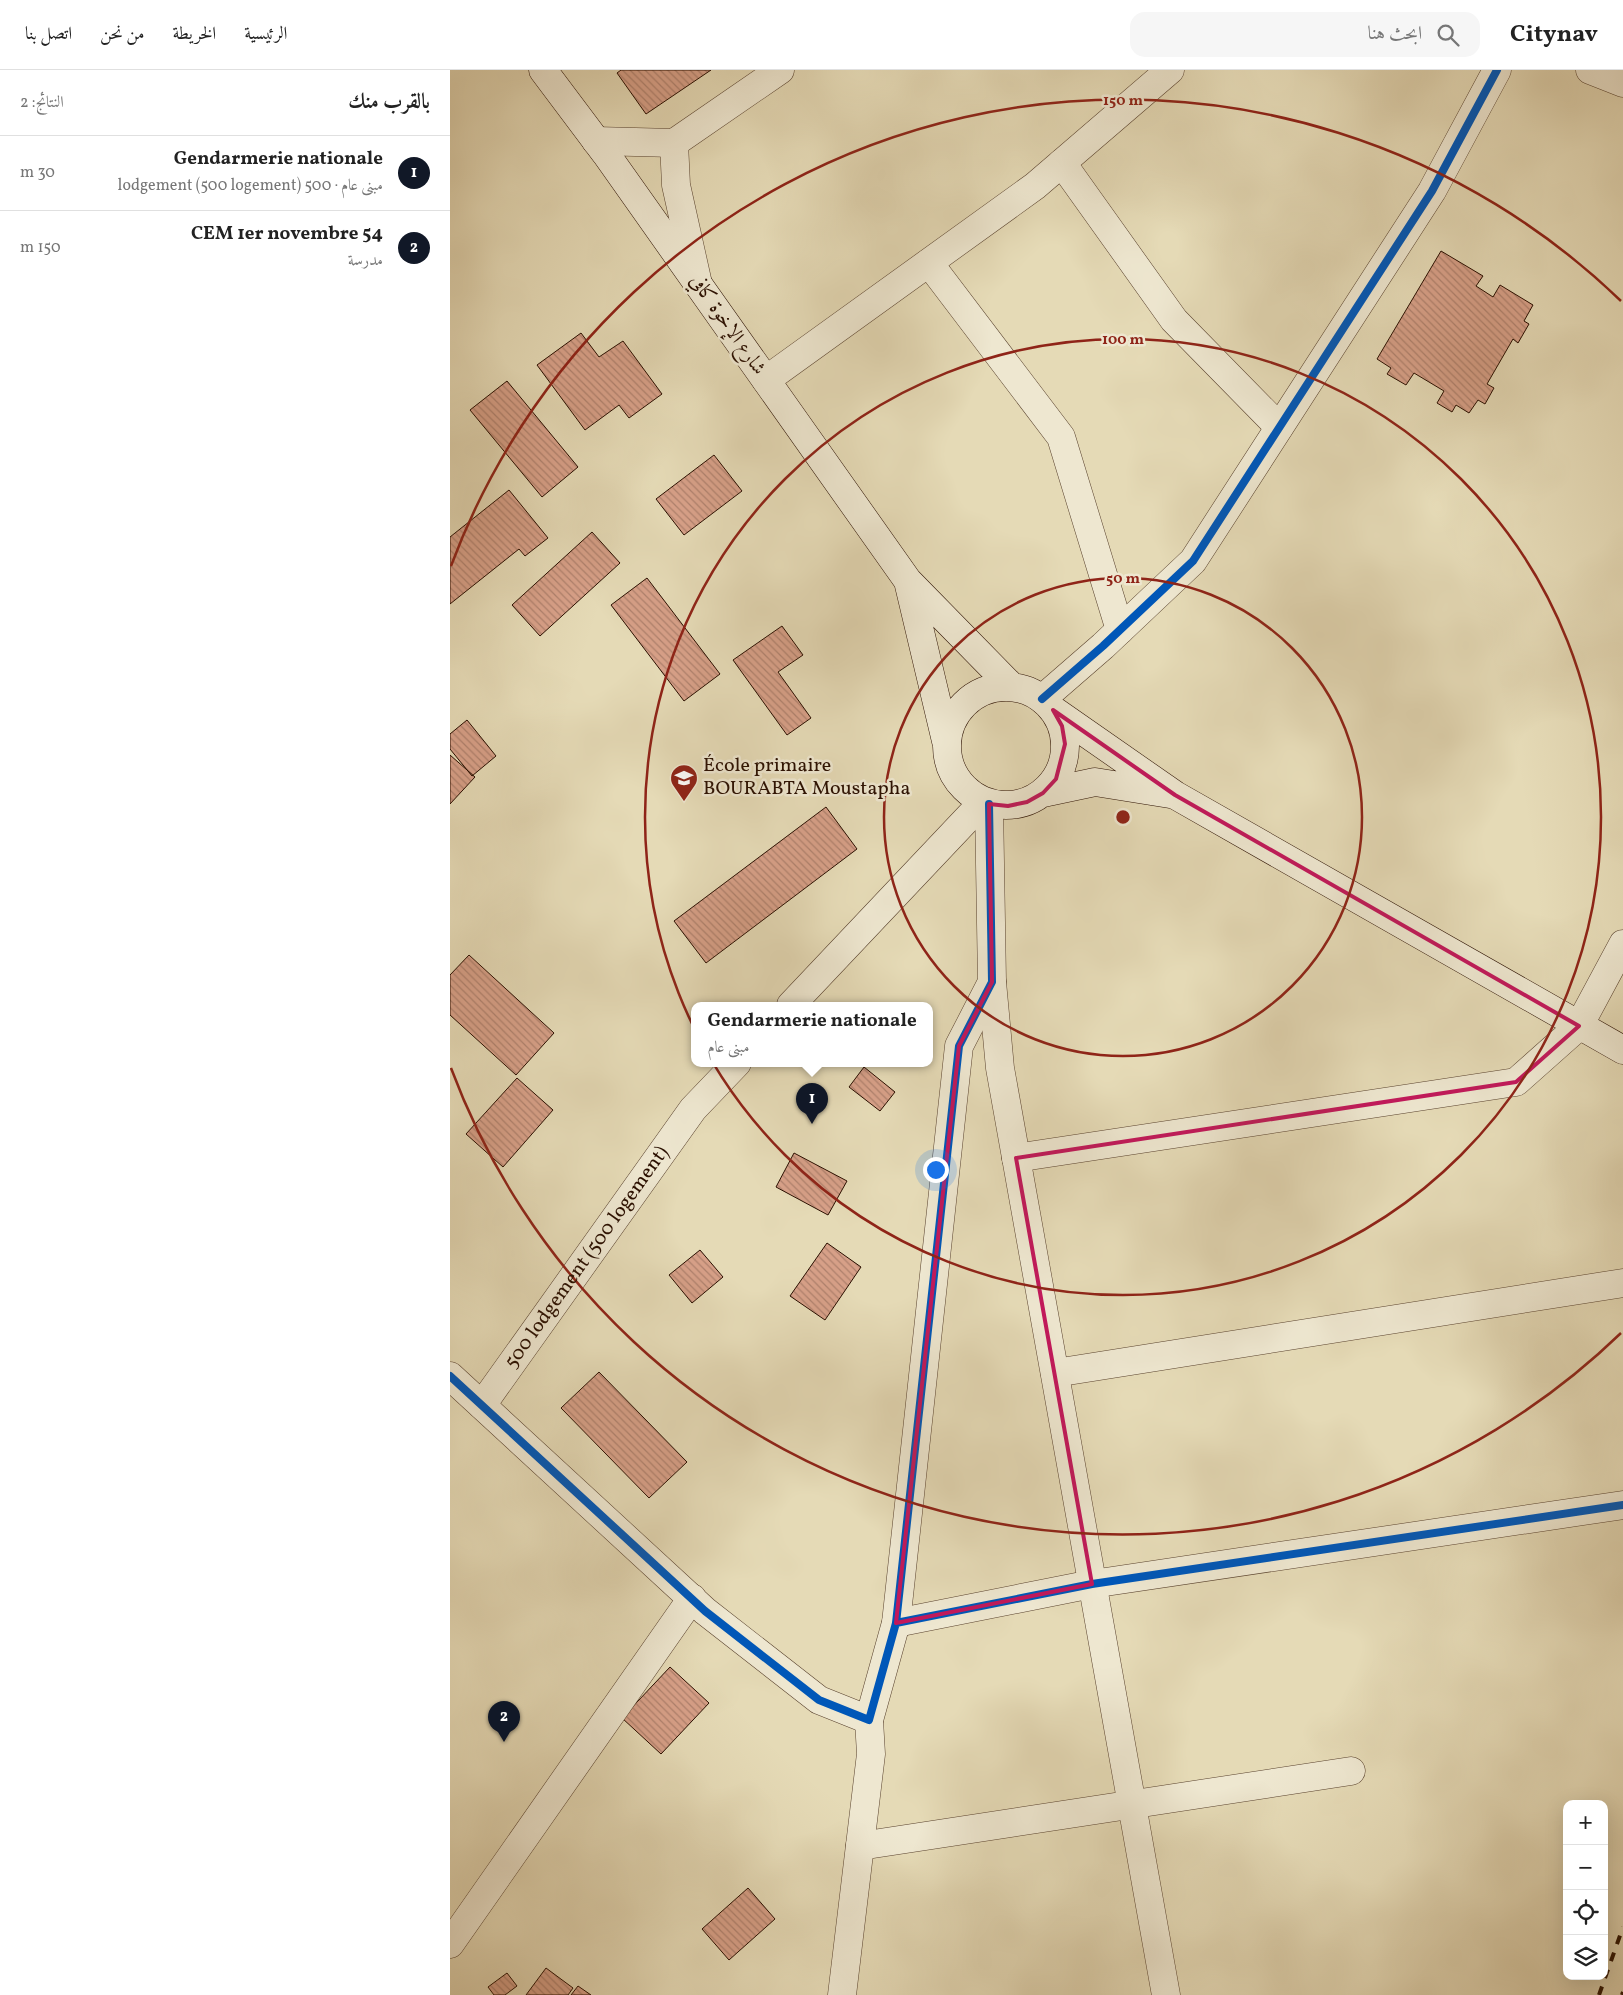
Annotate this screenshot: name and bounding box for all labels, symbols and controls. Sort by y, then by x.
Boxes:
search box [1130,12,1480,57]
text: Citynav [1510,18,1598,52]
text: ابحث هنا [1368,21,1422,47]
icon: search [1434,21,1462,49]
text: اتصل بنا [25,22,72,47]
text: من نحن [100,22,144,47]
text: الخريطة [172,22,216,47]
text: الرئيسية [244,22,287,47]
text: بالقرب منك [348,88,430,117]
text: 150 m [1103,91,1143,112]
text: النتائج: 2 [20,92,64,114]
text: Gendarmerie nationale [174,146,383,172]
text: 30 m [20,162,55,184]
text: 1 [411,162,417,184]
text: مبنى عام · 500 lodgement (500 logement) [118,175,383,197]
text: CEM 1er novembre 54 [191,221,383,247]
text: 150 m [20,237,61,259]
text: 2 [410,237,418,259]
text: مدرسة [348,250,383,272]
street label: شارع الإخوة كافي [680,269,772,382]
text: 100 m [1102,330,1145,351]
text: 50 m [1106,569,1140,590]
place label: École primaire BOURABTA Moustapha [703,752,911,803]
school or university icon: École primaire BOURABTA Moustapha [669,763,699,802]
centre of rings [1114,808,1132,826]
popup [691,1002,933,1067]
text: Gendarmerie nationale [707,1008,917,1034]
text: مبنى عام [707,1037,750,1059]
pin: 1 [796,1083,828,1124]
street label: 500 lodgement (500 logement) [498,1140,676,1375]
your location [923,1157,949,1183]
pin: 2 [488,1701,520,1742]
map controls [1563,1800,1608,1980]
button: + [1563,1800,1608,1845]
button: − [1563,1845,1608,1890]
button: locate [1563,1890,1608,1935]
button: layers [1563,1935,1608,1980]

